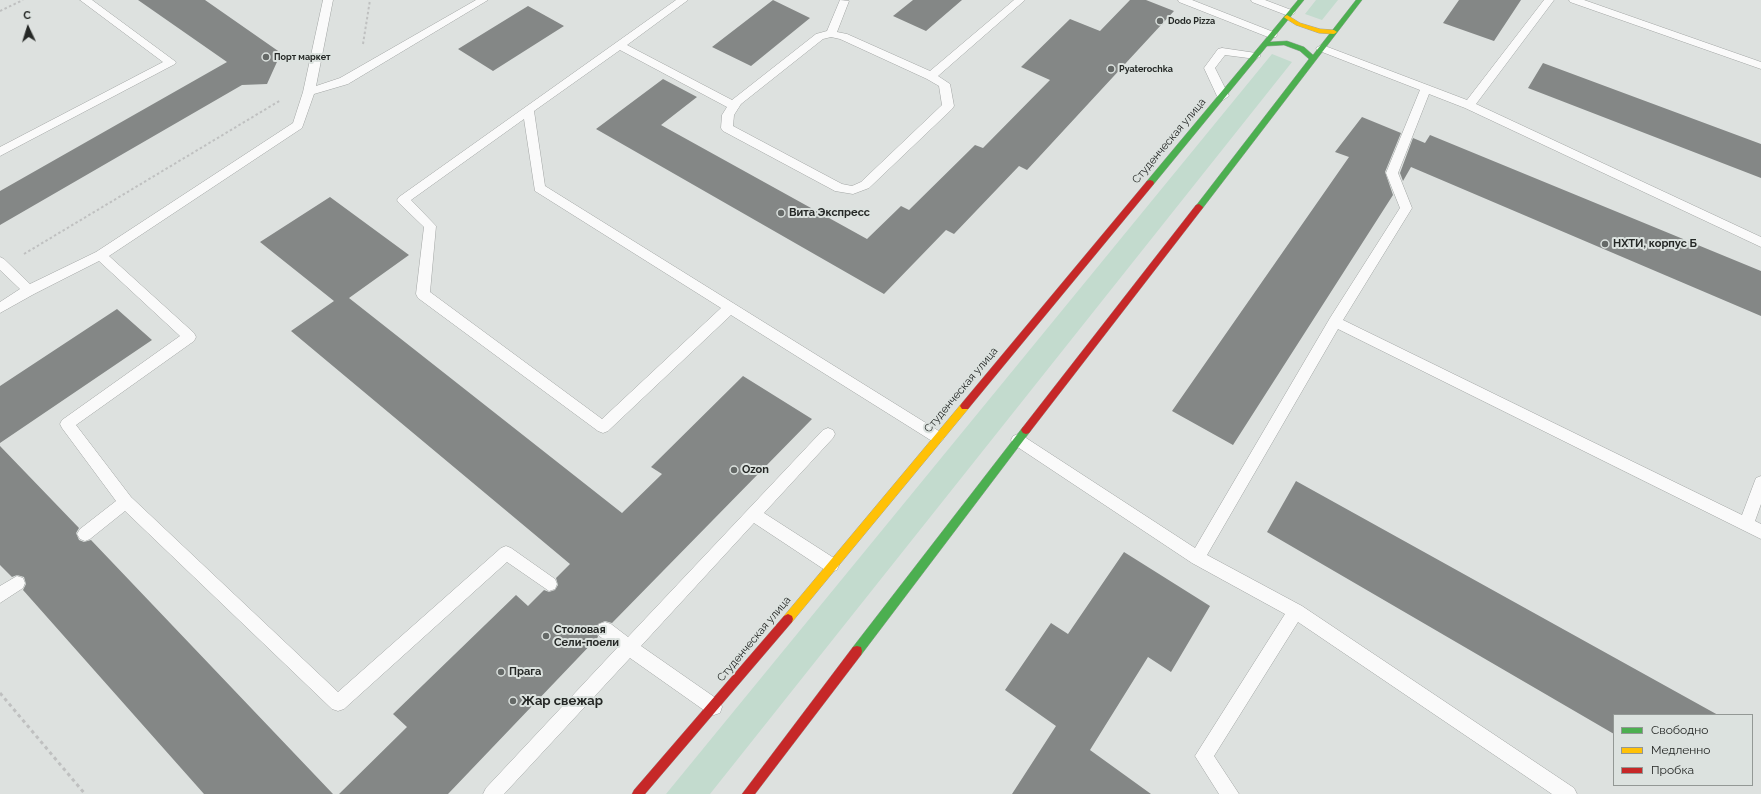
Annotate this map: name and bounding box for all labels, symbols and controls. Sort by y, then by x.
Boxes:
north arrow [8,8,48,48]
text: С [23,9,31,22]
marker: Dodo Pizza [1155,16,1165,26]
place label: Dodo Pizza [1168,16,1215,26]
marker: Порт маркет [261,52,271,62]
place label: Порт маркет [274,52,331,62]
marker: Pyaterochka [1106,64,1116,74]
place label: Pyaterochka [1119,64,1173,74]
street label: Студенческая улица [1129,96,1209,186]
place label: Вита Экспресс [789,206,870,220]
marker: Вита Экспресс [776,208,786,218]
place label: НХТИ, корпус Б [1613,237,1697,251]
marker: НХТИ, корпус Б [1600,239,1610,249]
street label: Студенческая улица [921,345,1001,435]
place label: Ozon [742,463,769,477]
marker: Ozon [729,465,739,475]
street label: Студенческая улица [714,594,794,684]
place label: Столовая Сели-поели [554,623,619,649]
marker: Столовая Сели-поели [541,631,551,641]
place label: Прага [509,665,541,679]
marker: Прага [496,667,506,677]
place label: Жар свежар [521,693,603,709]
marker: Жар свежар [508,696,518,706]
legend [1613,714,1753,786]
text: Свободно [1651,723,1708,737]
text: Медленно [1651,743,1710,757]
text: Пробка [1651,763,1694,777]

